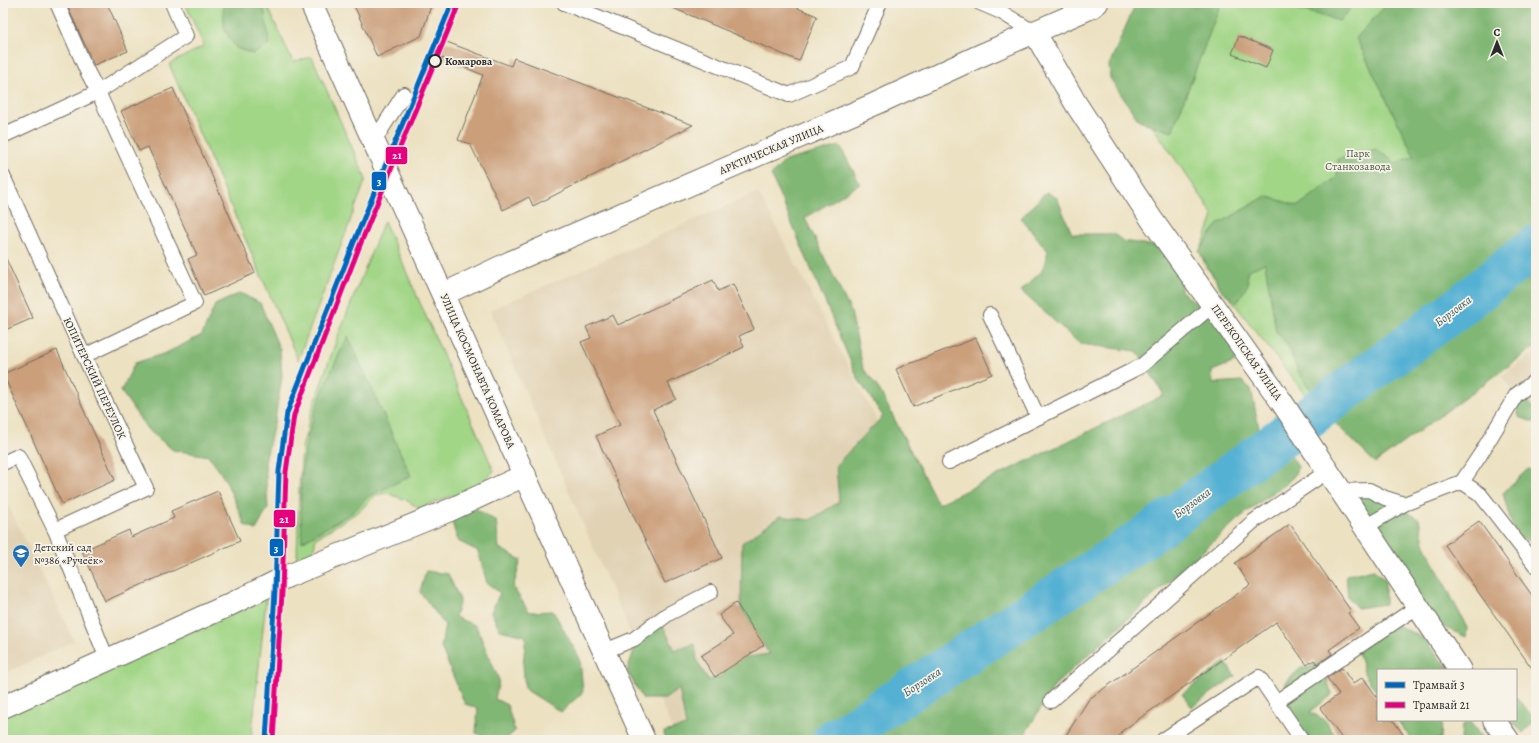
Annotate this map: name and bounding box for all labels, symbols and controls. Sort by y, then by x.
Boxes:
north arrow [1477,22,1517,62]
text: С [1494,25,1501,40]
marker: Комарова [428,54,442,68]
place label: Комарова [445,54,493,69]
street label: АРКТИЧЕСКАЯ УЛИЦА [716,121,826,179]
line badge: 21 [385,146,408,165]
park label: Парк Станкозавода [1325,146,1392,174]
text: 21 [392,148,402,163]
line badge: 3 [371,171,387,191]
text: 3 [377,174,382,189]
street label: УЛИЦА КОСМОНАВТА КОМАРОВА [437,291,519,452]
water label: Борзовка [1431,292,1475,330]
street label: ПЕРЕКОПСКАЯ УЛИЦА [1208,301,1286,404]
street label: ЮПИТЕРСКИЙ ПЕРЕУЛОК [60,315,129,442]
water label: Борзовка [1170,484,1214,522]
line badge: 21 [273,509,296,528]
text: 21 [279,512,289,527]
line badge: 3 [269,538,284,557]
place label: Детский сад №386 «Ручеёк» [34,540,104,568]
text: 3 [274,541,279,556]
school or university icon: Детский сад №386 «Ручеёк» [11,543,31,568]
water label: Борзовка [900,663,945,700]
legend [1377,669,1517,721]
text: Трамвай 3 [1413,677,1465,693]
text: Трамвай 21 [1413,697,1470,713]

